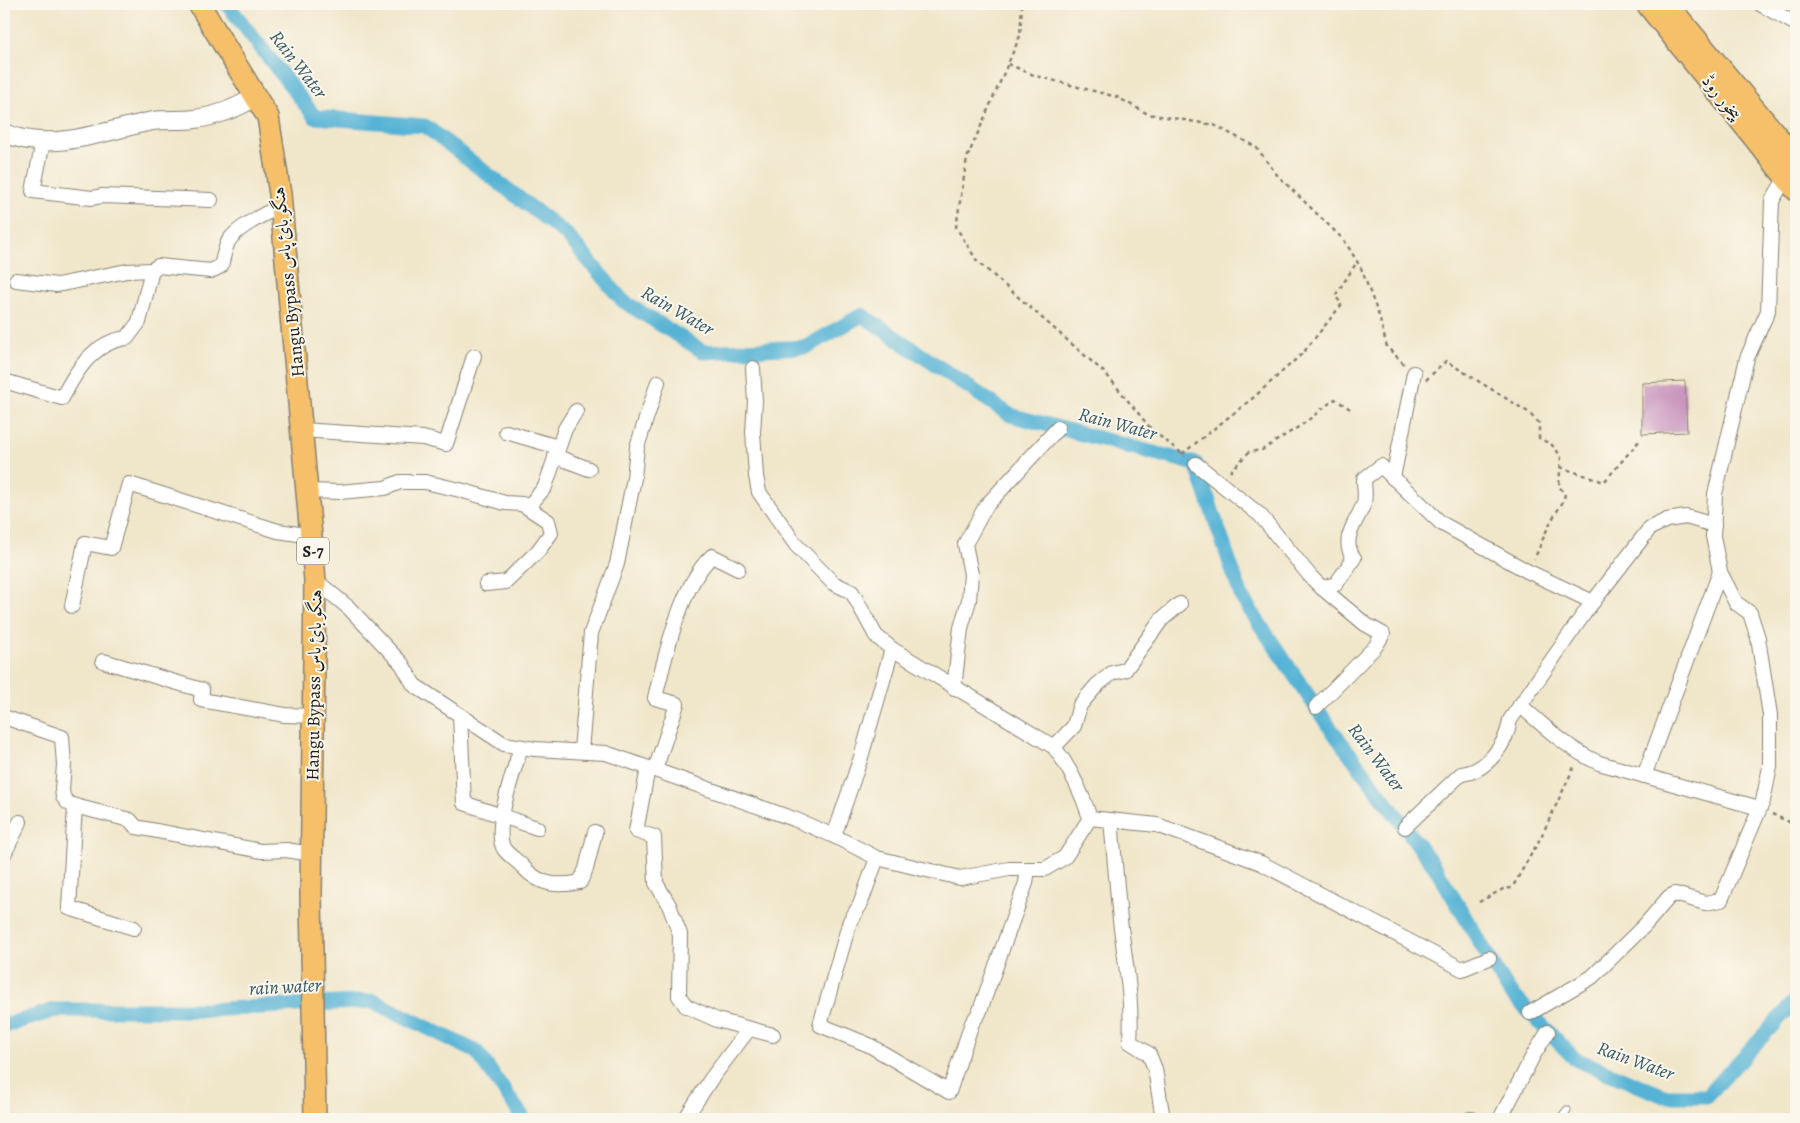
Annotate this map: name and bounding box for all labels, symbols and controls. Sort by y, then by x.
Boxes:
water label: Rain Water [263,25,334,105]
street label: پیخور روڈ [1696,69,1748,125]
street label: Hangu Bypass ہنگو بائ پاس [266,185,311,378]
water label: Rain Water [636,280,720,343]
water label: Rain Water [1076,401,1161,447]
road number: S-7 [297,538,329,564]
street label: Hangu Bypass ہنگو بائ پاس [300,589,329,781]
water label: Rain Water [1342,718,1411,798]
water label: rain water [248,972,323,1002]
water label: Rain Water [1594,1035,1679,1087]

